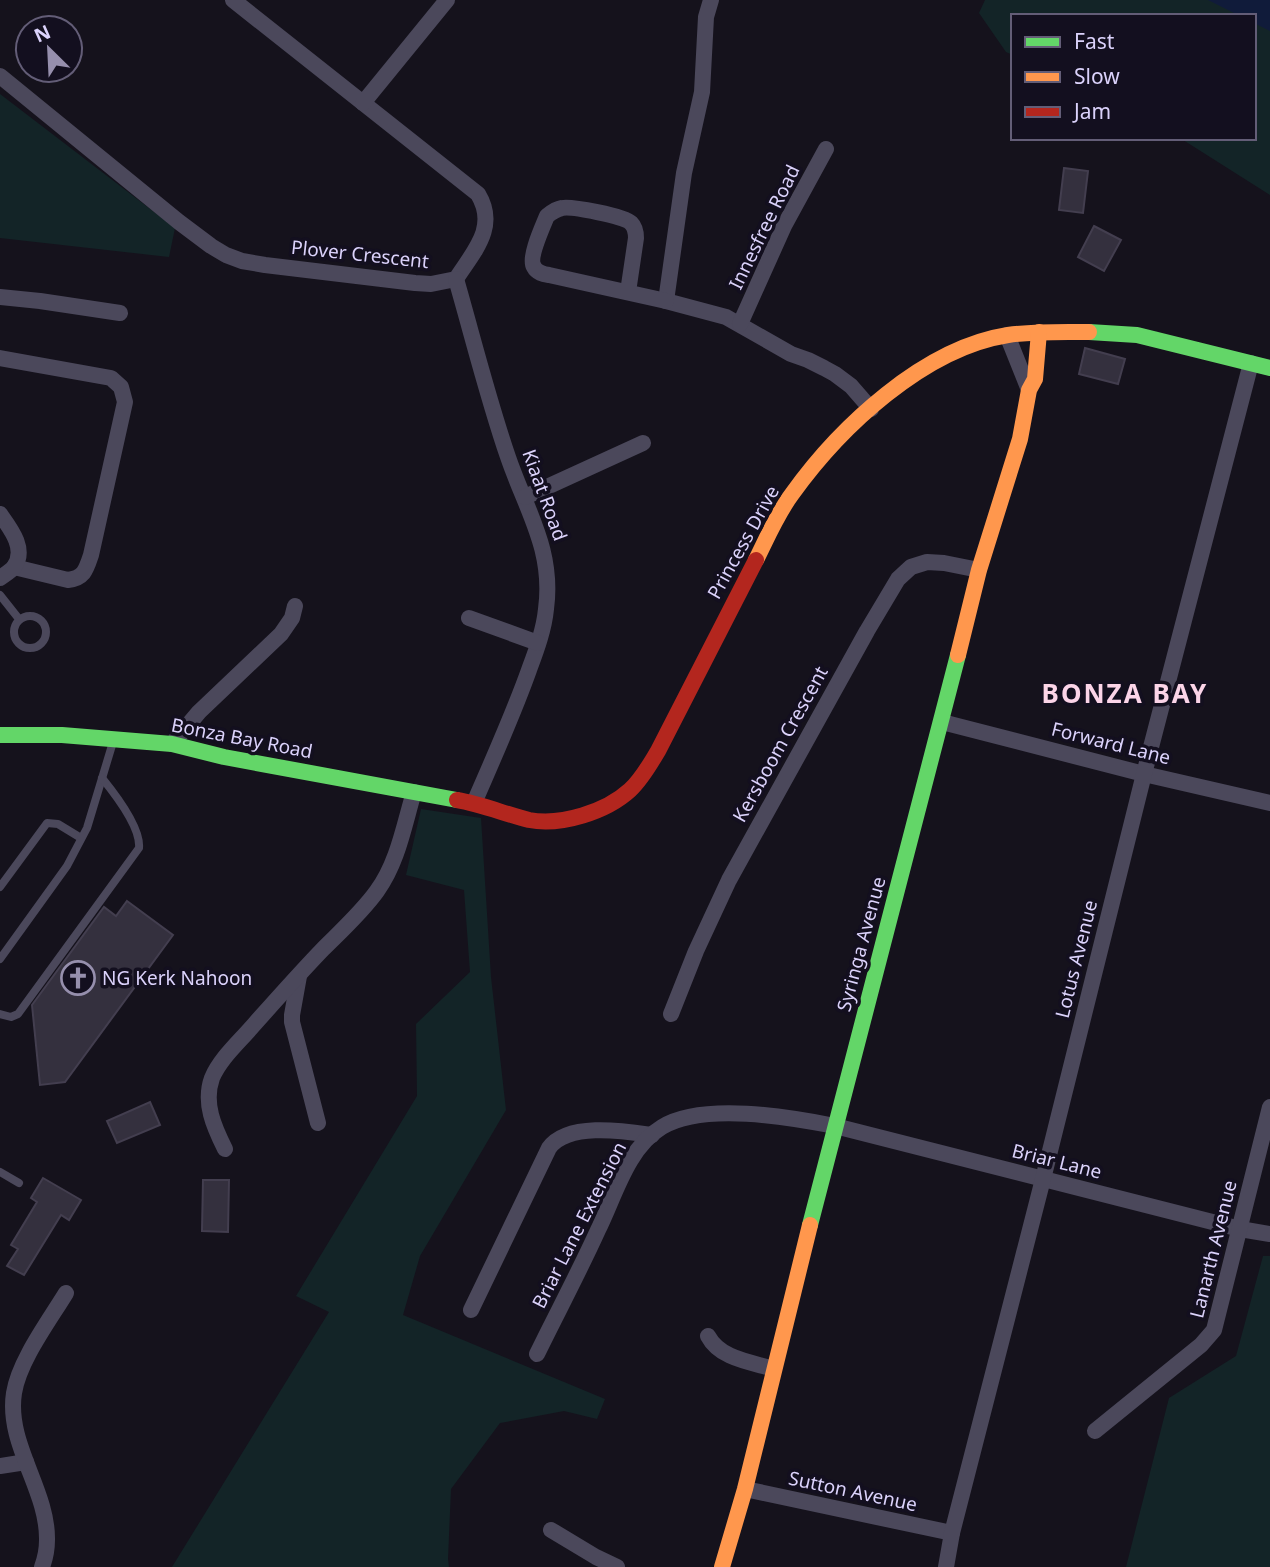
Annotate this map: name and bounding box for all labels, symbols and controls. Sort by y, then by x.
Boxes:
north arrow [14,14,84,84]
legend [1011,14,1256,140]
text: N [30,18,54,48]
text: Fast [1074,27,1115,55]
text: Slow [1074,62,1120,90]
text: Jam [1072,97,1111,125]
street label: Innesfree Road [723,160,805,294]
street label: Plover Crescent [290,234,430,274]
street label: Kiaat Road [516,446,574,544]
street label: Princess Drive [701,481,785,603]
street label: Kersboom Crescent [726,661,834,827]
district label: BONZA BAY [1042,675,1208,711]
street label: Bonza Bay Road [169,712,315,764]
street label: Forward Lane [1049,716,1173,770]
street label: Syringa Avenue [831,874,891,1014]
street label: Lotus Avenue [1049,897,1103,1021]
church icon: NG Kerk Nahoon [59,959,97,997]
place label: NG Kerk Nahoon [102,965,252,991]
street label: Briar Lane Extension [526,1137,632,1313]
street label: Briar Lane [1009,1137,1105,1185]
street label: Lanarth Avenue [1183,1177,1243,1321]
street label: Sutton Avenue [786,1465,920,1517]

